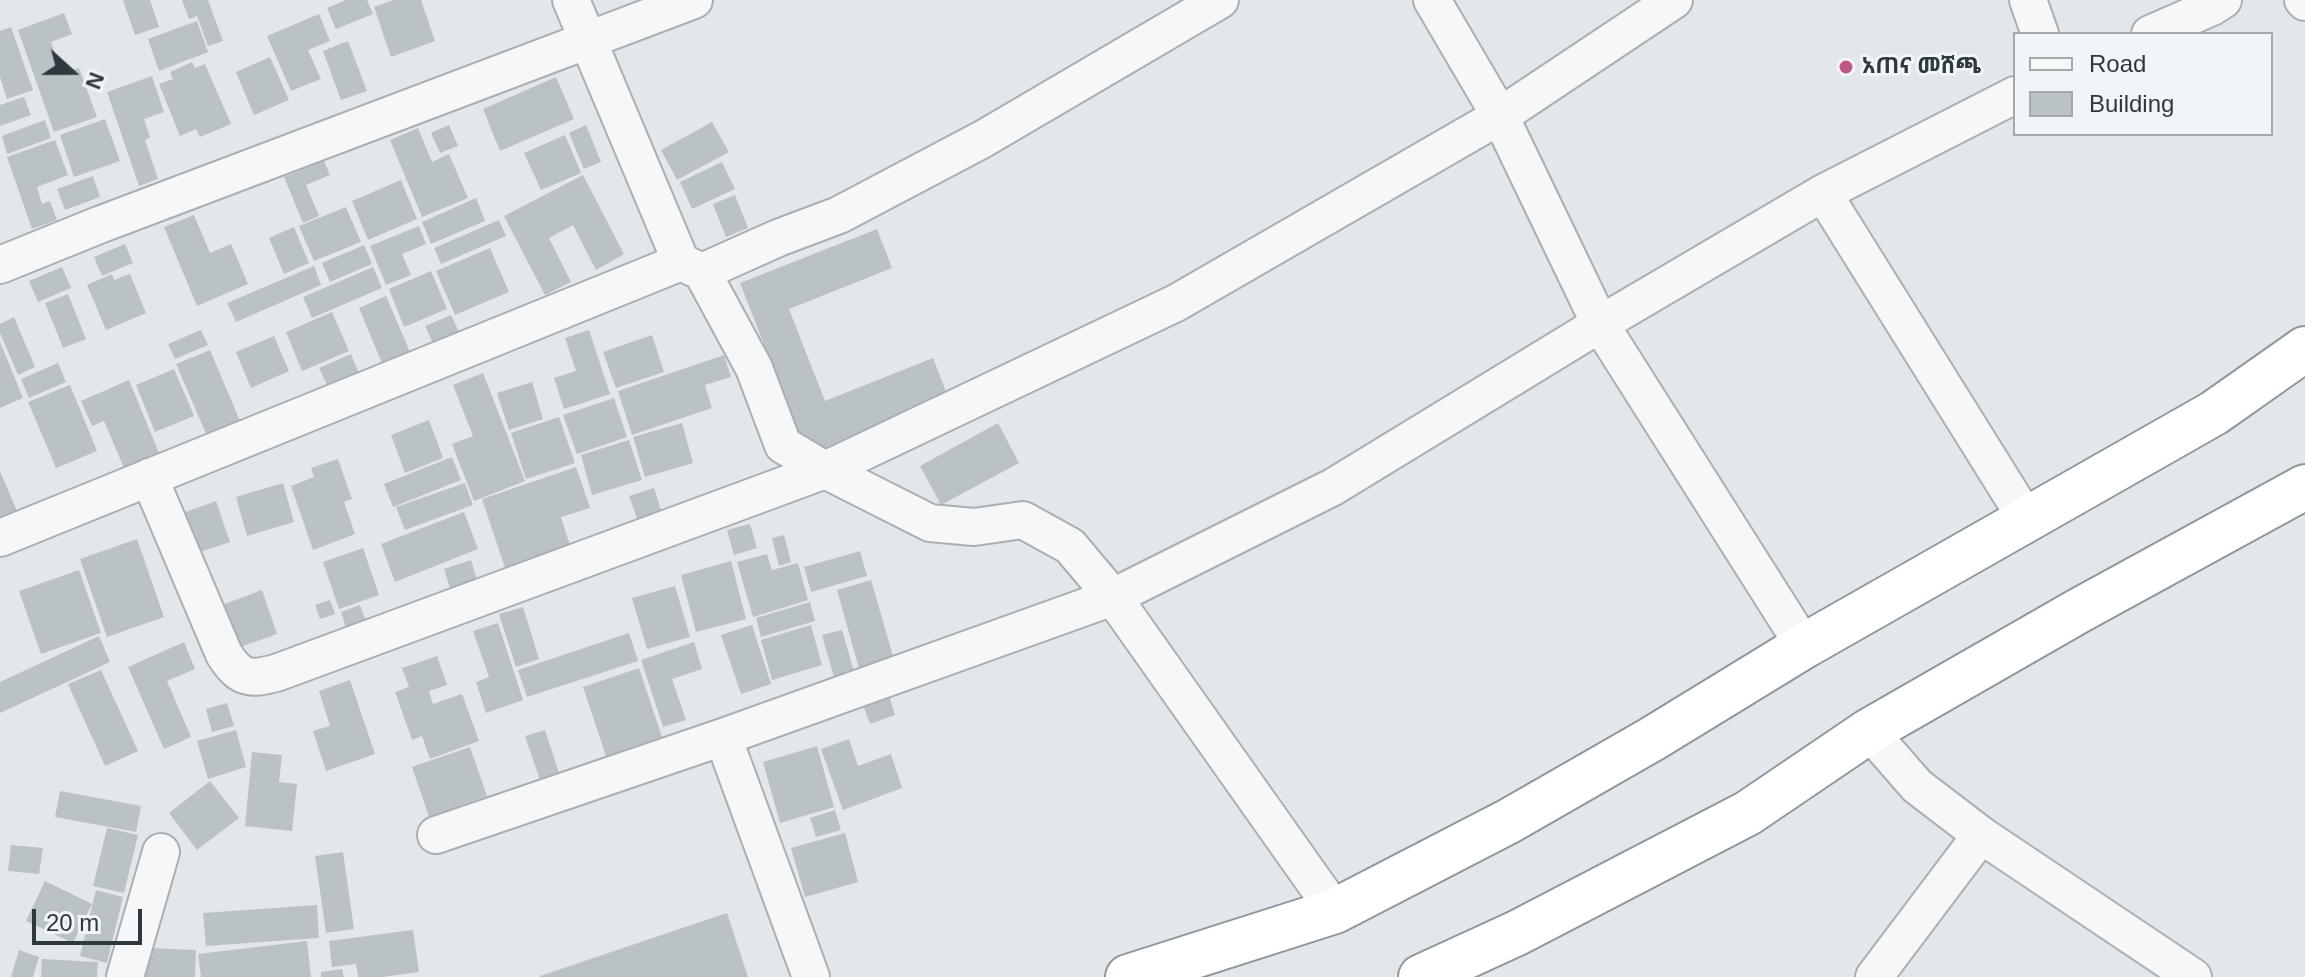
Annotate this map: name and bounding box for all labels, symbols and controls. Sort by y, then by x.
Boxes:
north arrow [32,32,112,112]
legend [2013,32,2273,136]
text: Road [2089,50,2146,77]
place label: አጠና መሸጫ [1862,54,1981,80]
marker: አጠና መሸጫ [1837,58,1855,76]
text: N [80,69,109,93]
text: Building [2089,90,2174,117]
scale bar [36,893,146,943]
text: 20 m [46,909,99,936]

